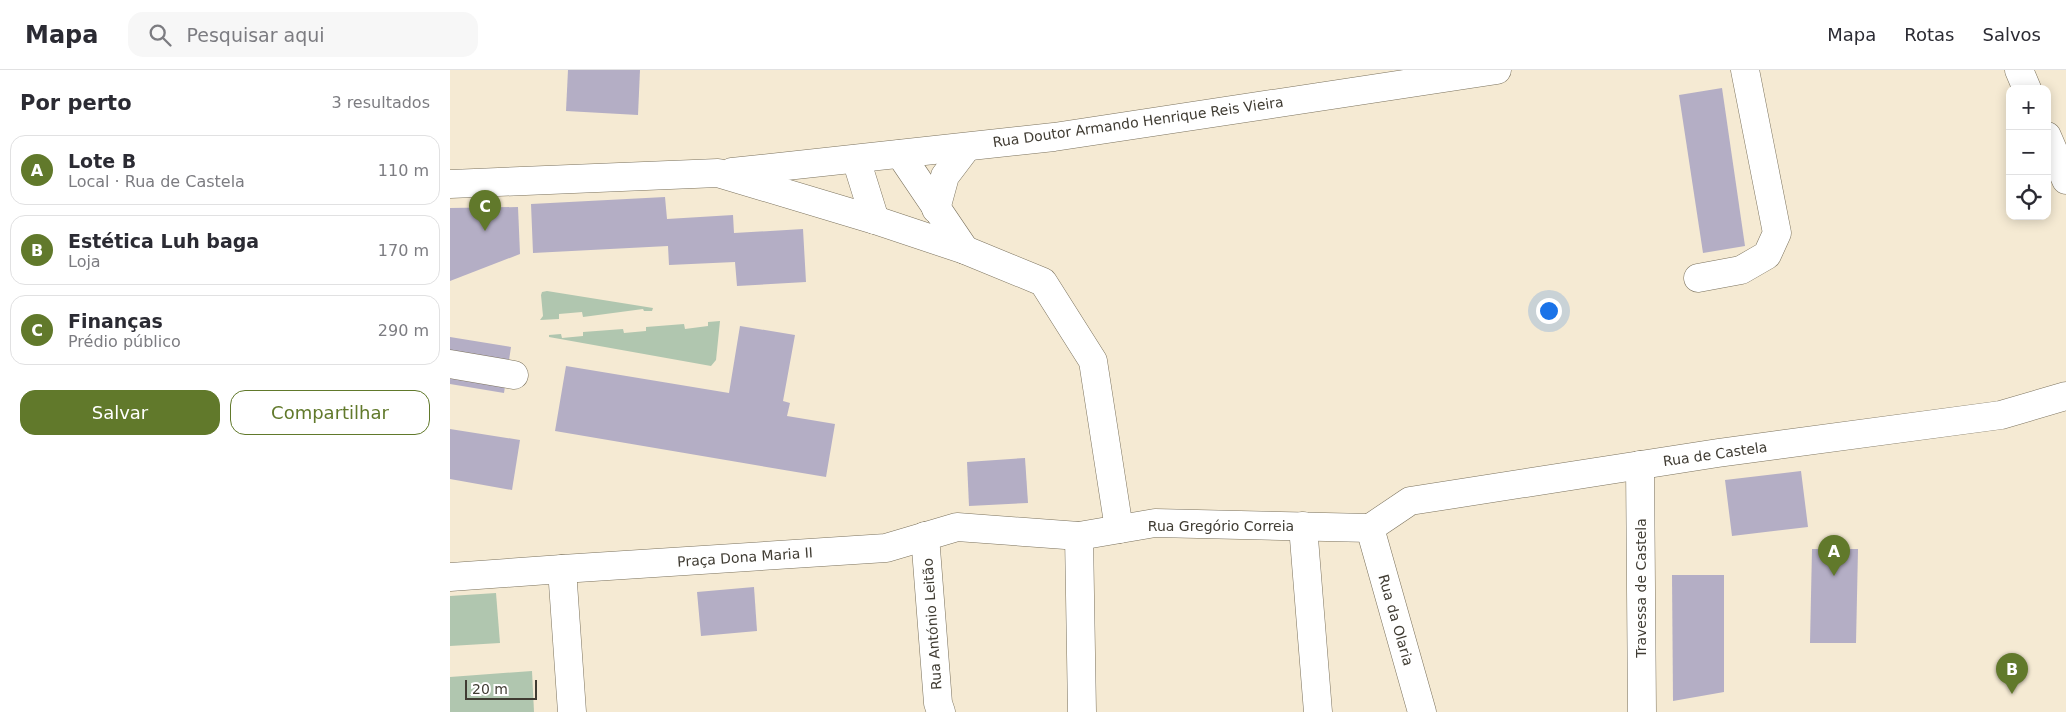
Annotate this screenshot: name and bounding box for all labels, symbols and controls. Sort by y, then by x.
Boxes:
search box [128,12,478,57]
text: Mapa [25,21,98,49]
icon: search [146,21,174,49]
text: Pesquisar aqui [186,24,325,46]
text: Mapa [1827,24,1876,45]
text: Rotas [1904,24,1955,45]
text: Salvos [1983,24,2041,45]
map controls [2006,85,2051,220]
button: + [2006,85,2051,130]
text: Por perto [20,91,132,115]
text: 3 resultados [331,93,430,112]
street label: Rua Doutor Armando Henrique Reis Vieira [992,94,1284,150]
button: − [2006,130,2051,175]
text: Lote B [68,150,136,172]
text: A [31,161,43,180]
text: 110 m [378,161,429,180]
text: Local · Rua de Castela [68,172,245,191]
button: locate [2006,175,2051,220]
pin: C [469,190,501,231]
text: Estética Luh baga [68,230,259,252]
text: B [31,241,43,260]
text: 170 m [378,241,429,260]
text: Loja [68,252,101,271]
your location [1536,298,1562,324]
text: Finanças [68,310,163,332]
text: C [31,321,43,340]
text: 290 m [378,321,429,340]
text: Prédio público [68,332,181,351]
button: Salvar [20,390,220,435]
button: Compartilhar [230,390,430,435]
street label: Rua de Castela [1662,439,1768,469]
street label: Rua Gregório Correia [1148,518,1294,534]
street label: Travessa de Castela [1633,518,1649,659]
pin: A [1818,535,1850,576]
street label: Praça Dona Maria II [677,544,813,570]
street label: Rua António Leitão [919,558,945,690]
street label: Rua da Olaria [1375,572,1417,668]
pin: B [1996,653,2028,694]
scale bar [465,677,538,700]
text: 20 m [472,681,508,697]

